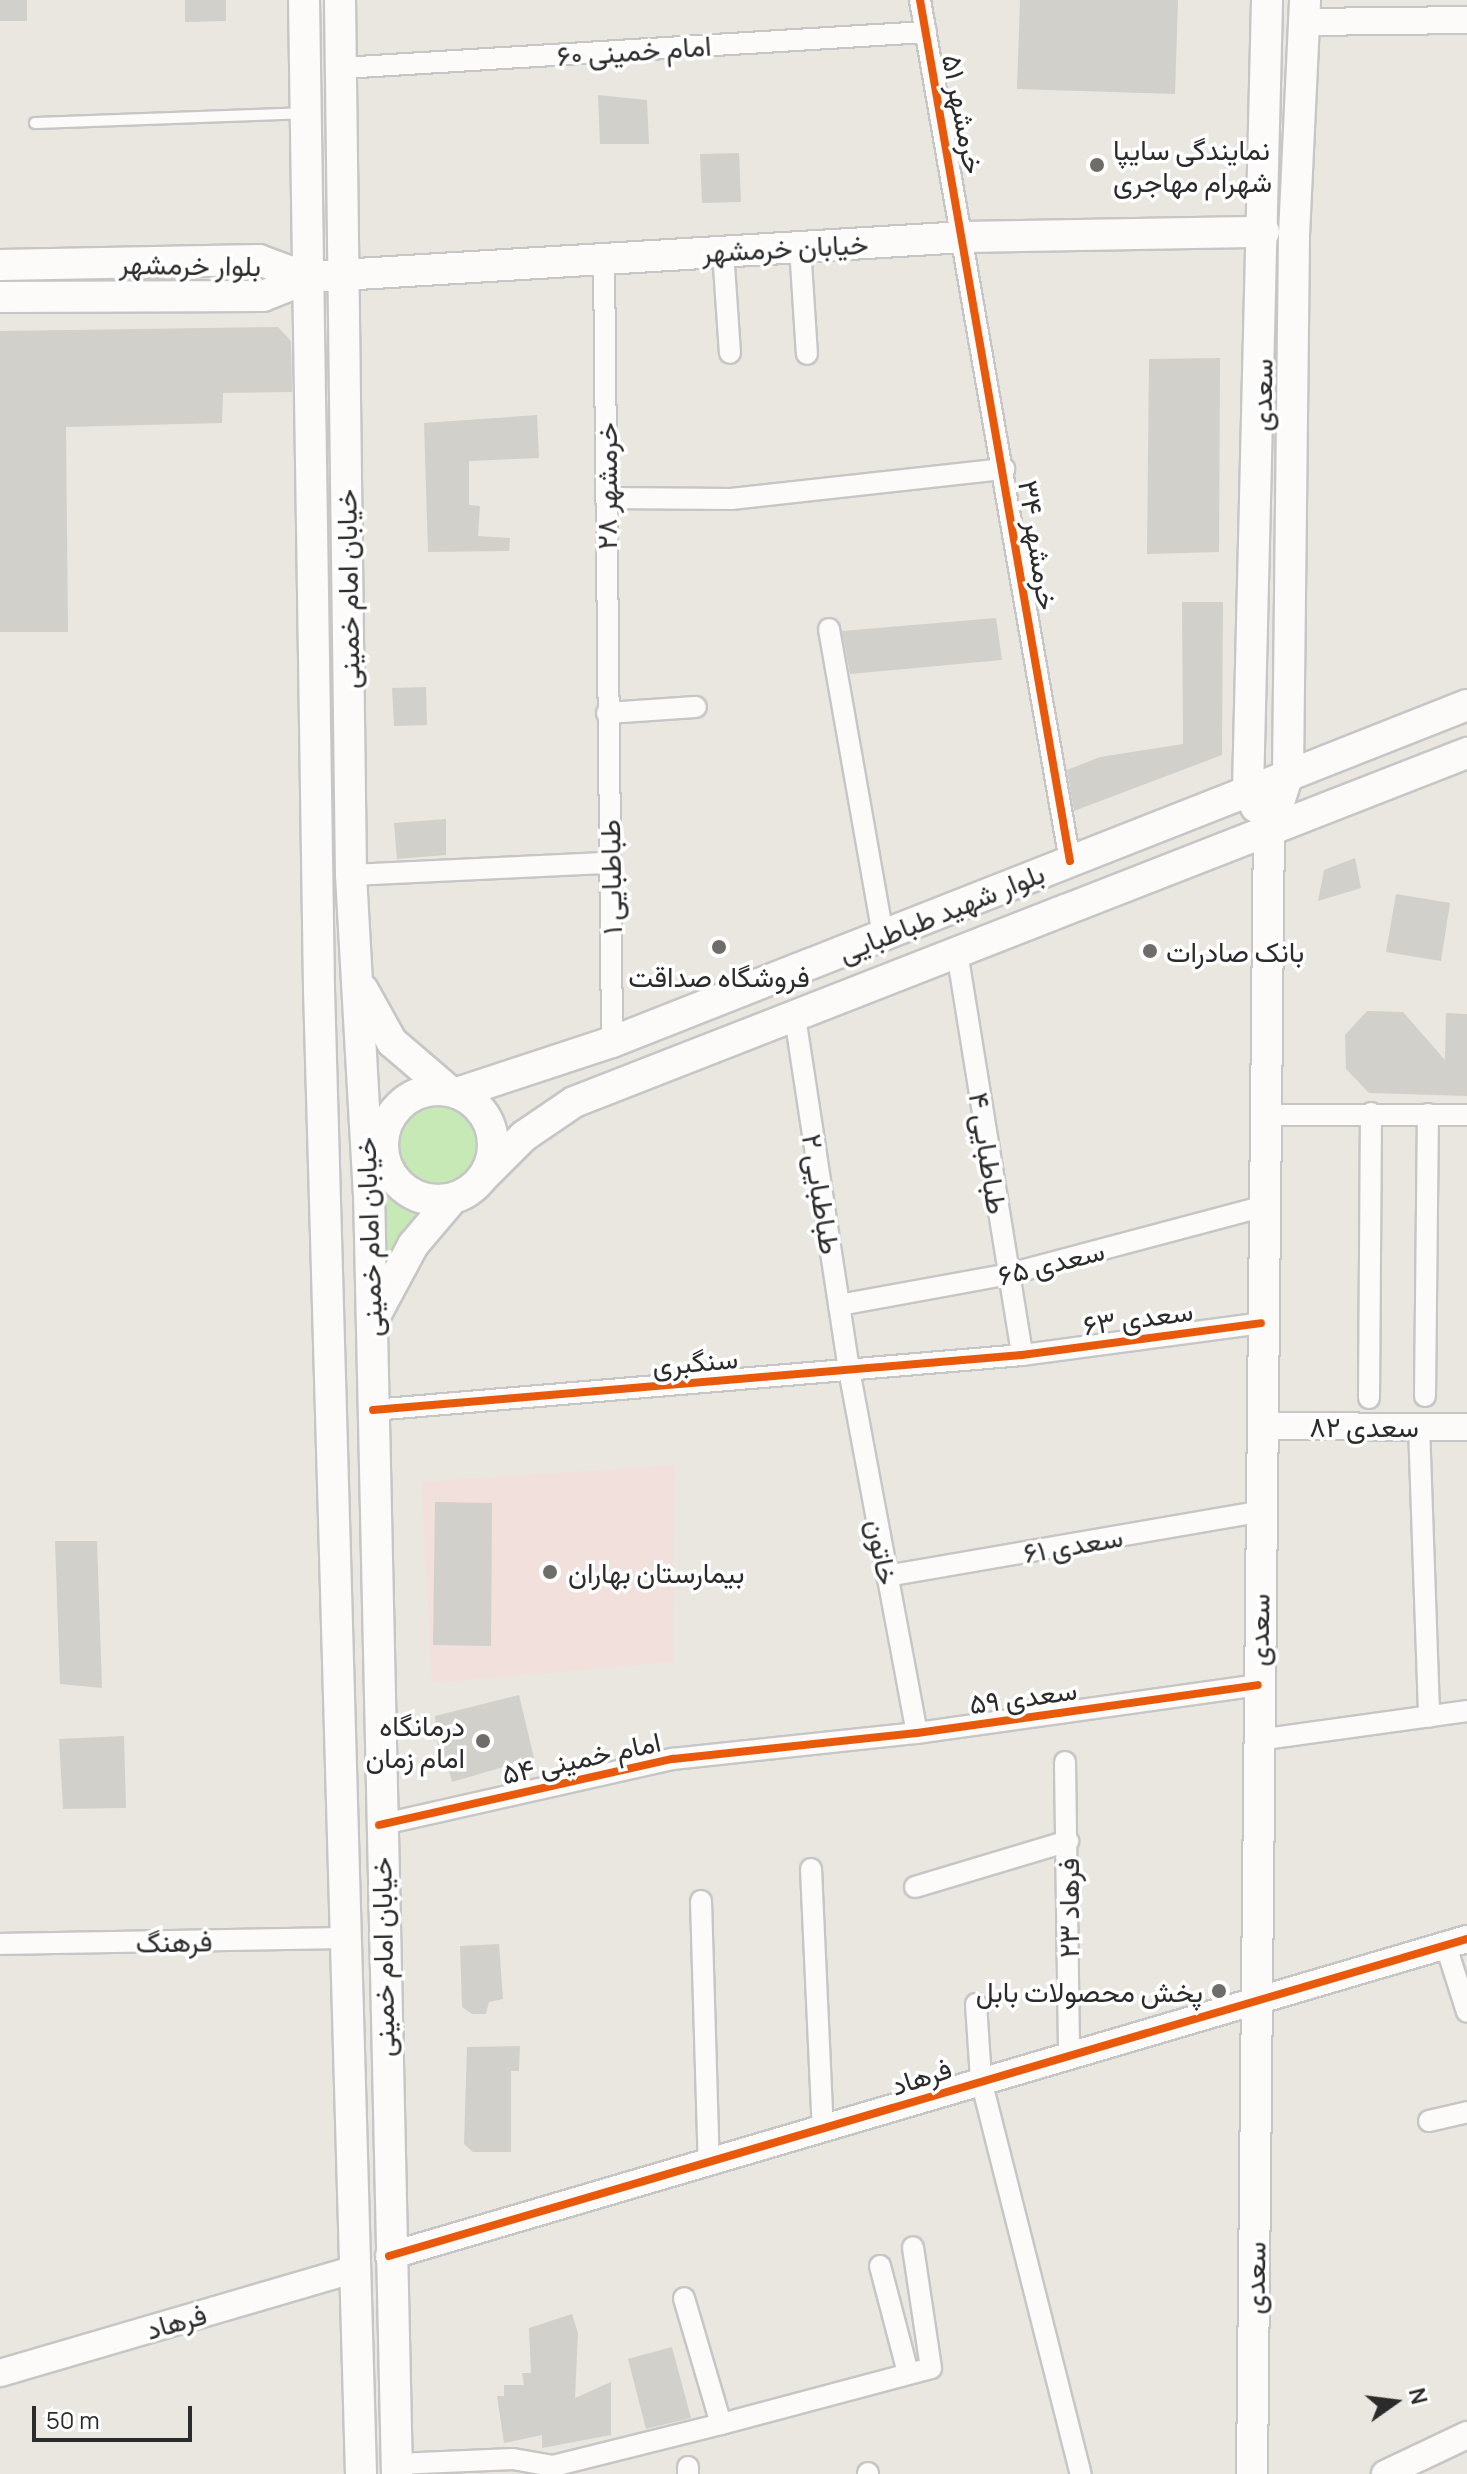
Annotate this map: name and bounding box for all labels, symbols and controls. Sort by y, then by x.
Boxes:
street label: امام خمینی ۶۰ [556,28,712,72]
street label: خرمشهر ۵۱ [936,51,992,177]
place label: نمایندگی سایپا شهرام مهاجری [1113,132,1272,198]
marker: نمایندگی سایپا شهرام مهاجری [1088,156,1106,174]
street label: خیابان خرمشهر [701,226,869,268]
street label: بلوار خرمشهر [119,246,261,282]
street label: سعدی [1244,358,1278,432]
street label: خرمشهر ۲۸ [589,422,623,550]
street label: خرمشهر ۳۴ [1012,478,1066,612]
street label: خیابان امام خمینی [328,489,366,689]
street label: طباطبایی ۱ [592,819,628,935]
street label: بلوار شهید طباطبایی [833,855,1049,969]
place label: بانک صادرات [1166,934,1304,968]
marker: فروشگاه صداقت [710,938,728,956]
marker: بانک صادرات [1141,942,1159,960]
place label: فروشگاه صداقت [628,959,810,993]
street label: طباطبایی ۴ [963,1090,1015,1216]
street label: طباطبایی ۲ [796,1131,848,1257]
street label: خیابان امام خمینی [348,1136,388,1338]
street label: سعدی ۶۵ [994,1233,1108,1291]
street label: سعدی ۶۳ [1081,1293,1195,1341]
street label: سنگبری [651,1341,739,1381]
street label: سعدی ۸۲ [1309,1409,1419,1443]
street label: خاتون [860,1516,906,1588]
street label: سعدی ۶۱ [1021,1519,1125,1569]
place label: بیمارستان بهاران [568,1555,745,1589]
marker: بیمارستان بهاران [539,1561,561,1583]
street label: سعدی [1241,1593,1275,1667]
street label: سعدی ۵۹ [967,1672,1079,1720]
place label: درمانگاه امام زمان [365,1708,465,1774]
street label: امام خمینی ۵۴ [498,1724,664,1790]
marker: درمانگاه امام زمان [472,1730,494,1752]
street label: خیابان امام خمینی [363,1857,401,2057]
street label: فرهاد ۲۳ [1051,1858,1085,1958]
street label: فرهنگ [135,1924,213,1958]
place label: پخش محصولات بابل [976,1974,1203,2008]
marker: پخش محصولات بابل [1210,1982,1228,2000]
street label: فرهاد [887,2051,955,2101]
street label: سعدی [1237,2241,1271,2315]
street label: فرهاد [142,2296,210,2346]
north arrow [1355,2362,1435,2442]
text: N [1402,2385,1435,2407]
scale bar [36,2390,196,2440]
text: 50 m [46,2403,100,2436]

